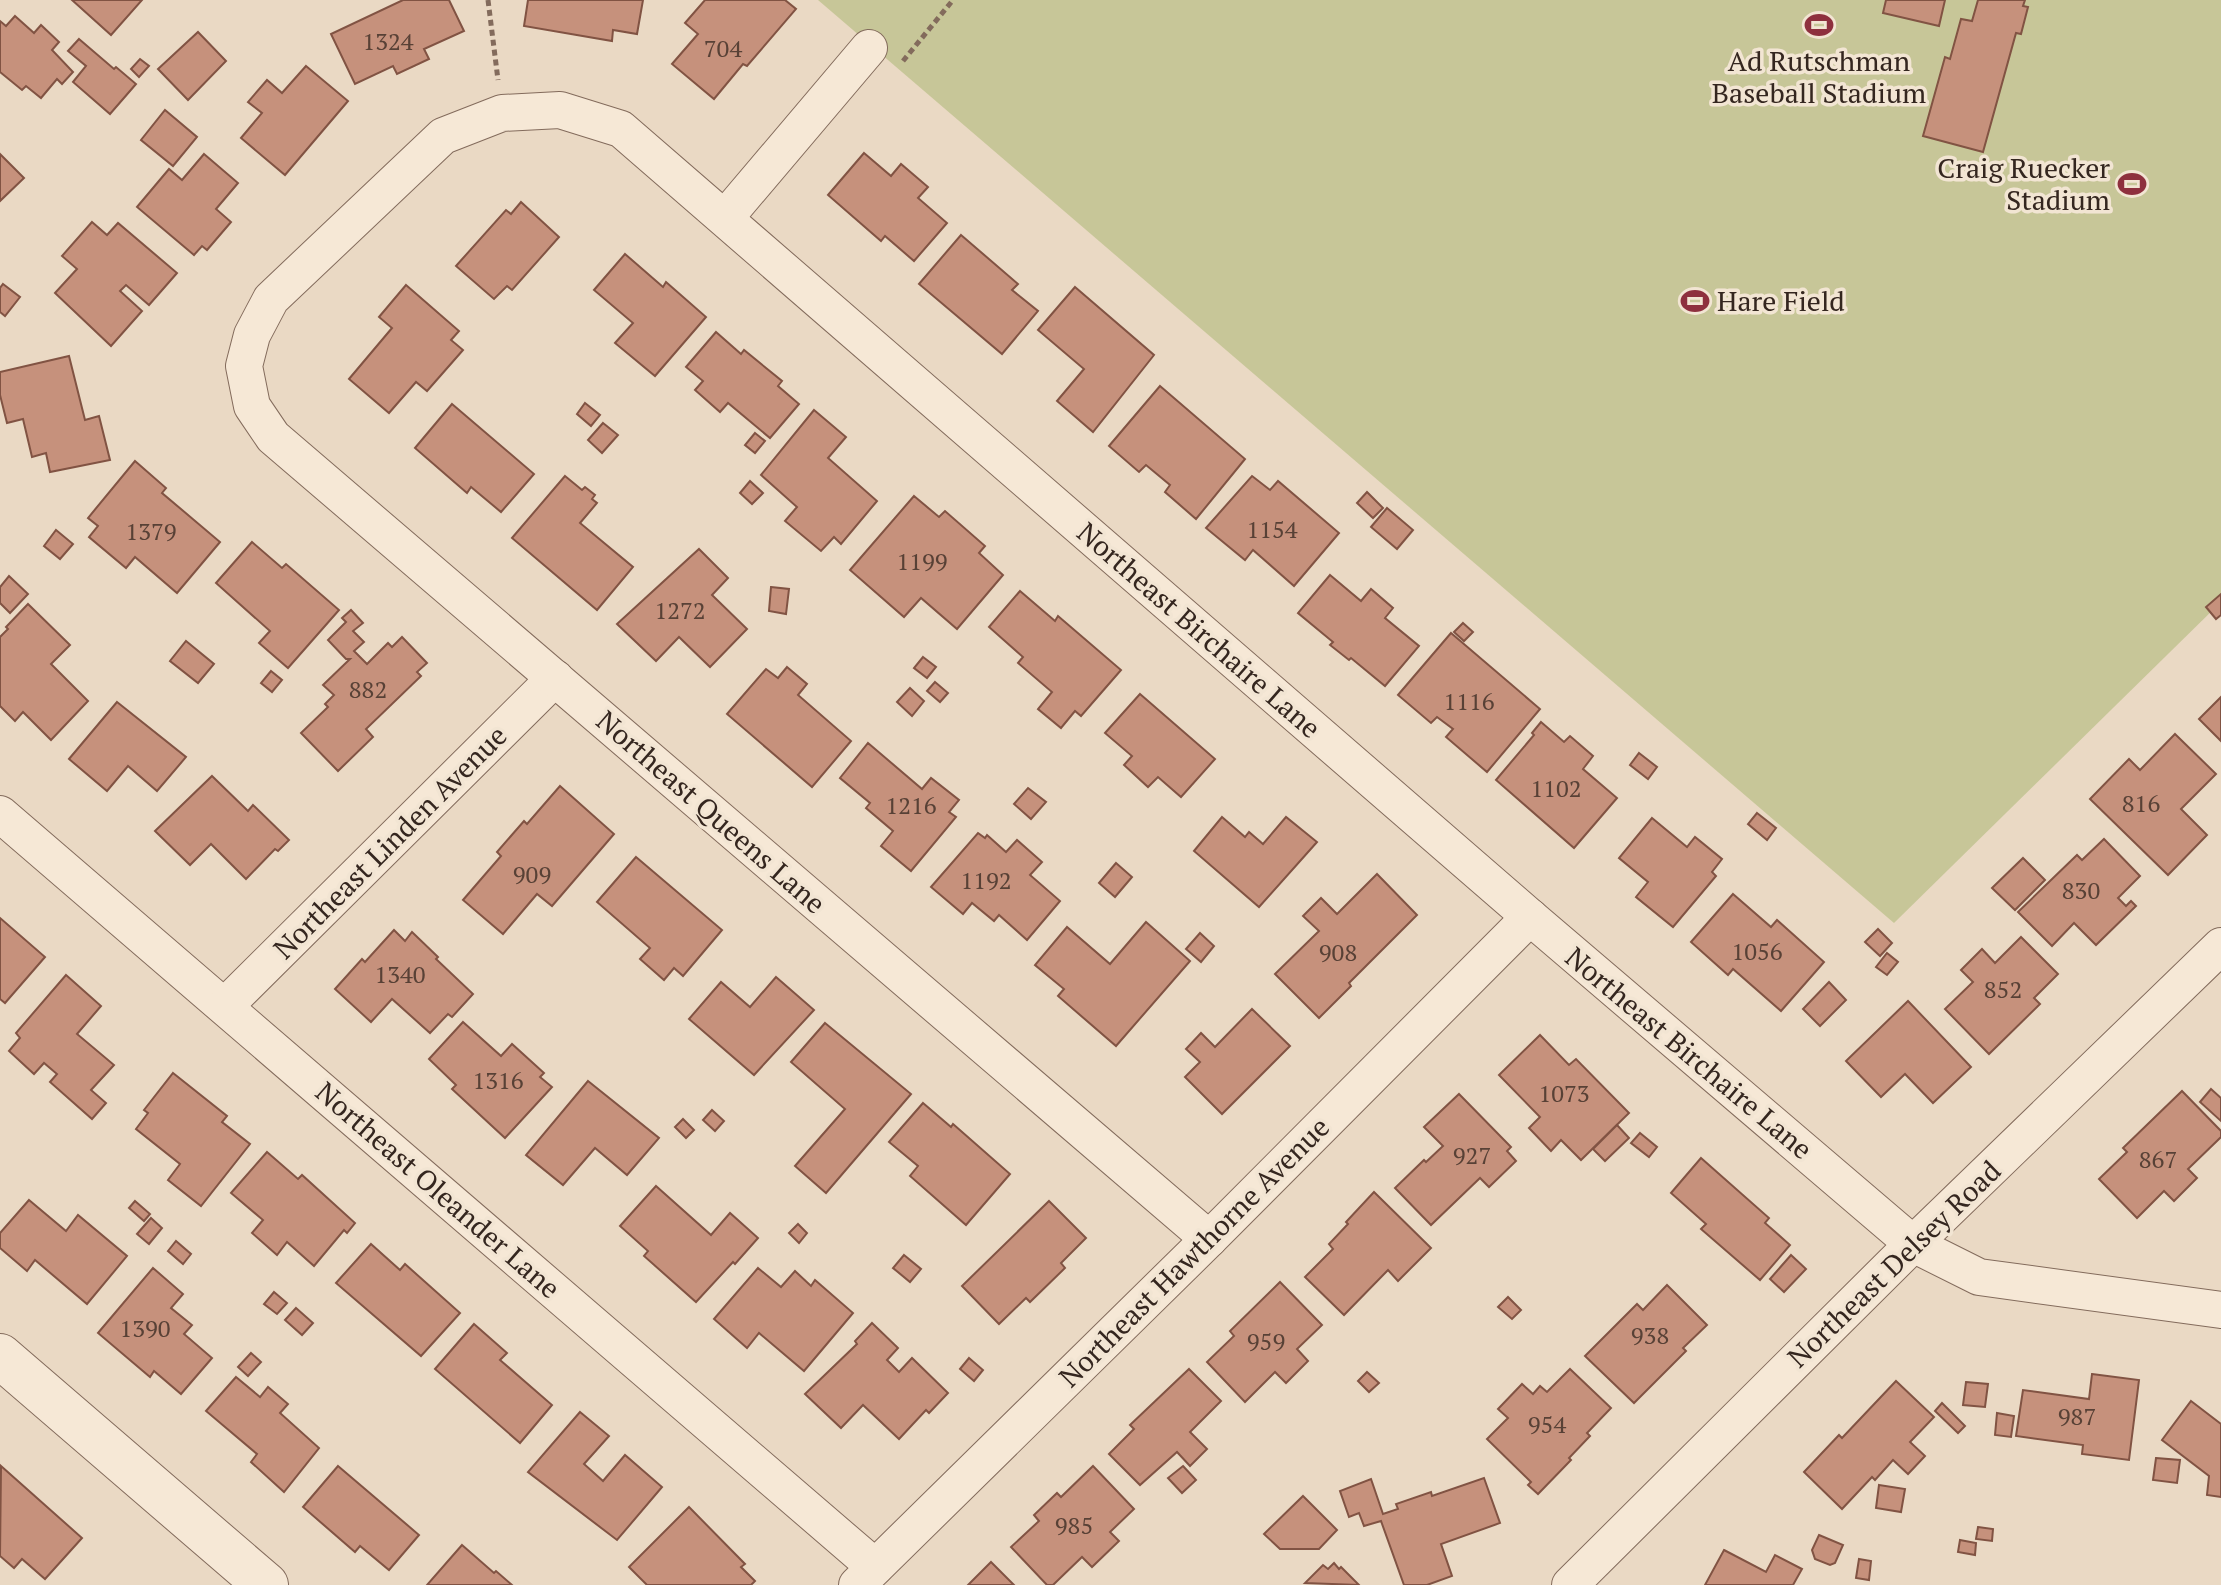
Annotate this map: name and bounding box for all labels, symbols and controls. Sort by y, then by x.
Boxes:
sports icon: Ad Rutschman Baseball Stadium [1804,10,1834,40]
house number: 1324 [362,25,414,57]
house number: 704 [704,32,742,64]
place label: Ad Rutschman Baseball Stadium [1712,42,1926,111]
place label: Craig Ruecker Stadium [1937,149,2110,218]
sports icon: Craig Ruecker Stadium [2117,169,2147,199]
place label: Hare Field [1717,282,1845,319]
sports icon: Hare Field [1680,286,1710,316]
house number: 1154 [1246,513,1298,545]
street label: Northeast Birchaire Lane [1070,514,1329,746]
house number: 1379 [125,515,177,547]
house number: 1199 [896,545,948,577]
house number: 1272 [654,594,706,626]
house number: 882 [349,673,387,705]
house number: 1116 [1443,685,1495,717]
street label: Northeast Queens Lane [589,702,834,921]
street label: Northeast Linden Avenue [265,717,514,966]
house number: 1102 [1530,772,1582,804]
house number: 816 [2122,787,2160,819]
house number: 1216 [885,789,937,821]
house number: 909 [513,858,551,890]
house number: 1192 [960,864,1012,896]
house number: 830 [2062,874,2100,906]
house number: 1056 [1731,935,1783,967]
house number: 908 [1319,936,1357,968]
street label: Northeast Birchaire Lane [1558,938,1820,1167]
house number: 1340 [374,958,426,990]
house number: 852 [1984,973,2022,1005]
house number: 1316 [472,1064,524,1096]
street label: Northeast Oleander Lane [308,1073,568,1306]
house number: 1073 [1538,1077,1590,1109]
street label: Northeast Hawthorne Avenue [1051,1109,1337,1395]
house number: 927 [1453,1139,1491,1171]
house number: 867 [2139,1143,2177,1175]
street label: Northeast Delsey Road [1779,1152,2008,1375]
house number: 1390 [119,1312,171,1344]
house number: 938 [1631,1319,1669,1351]
house number: 959 [1247,1325,1285,1357]
house number: 987 [2058,1400,2096,1432]
house number: 954 [1528,1408,1566,1440]
house number: 985 [1055,1509,1093,1541]

